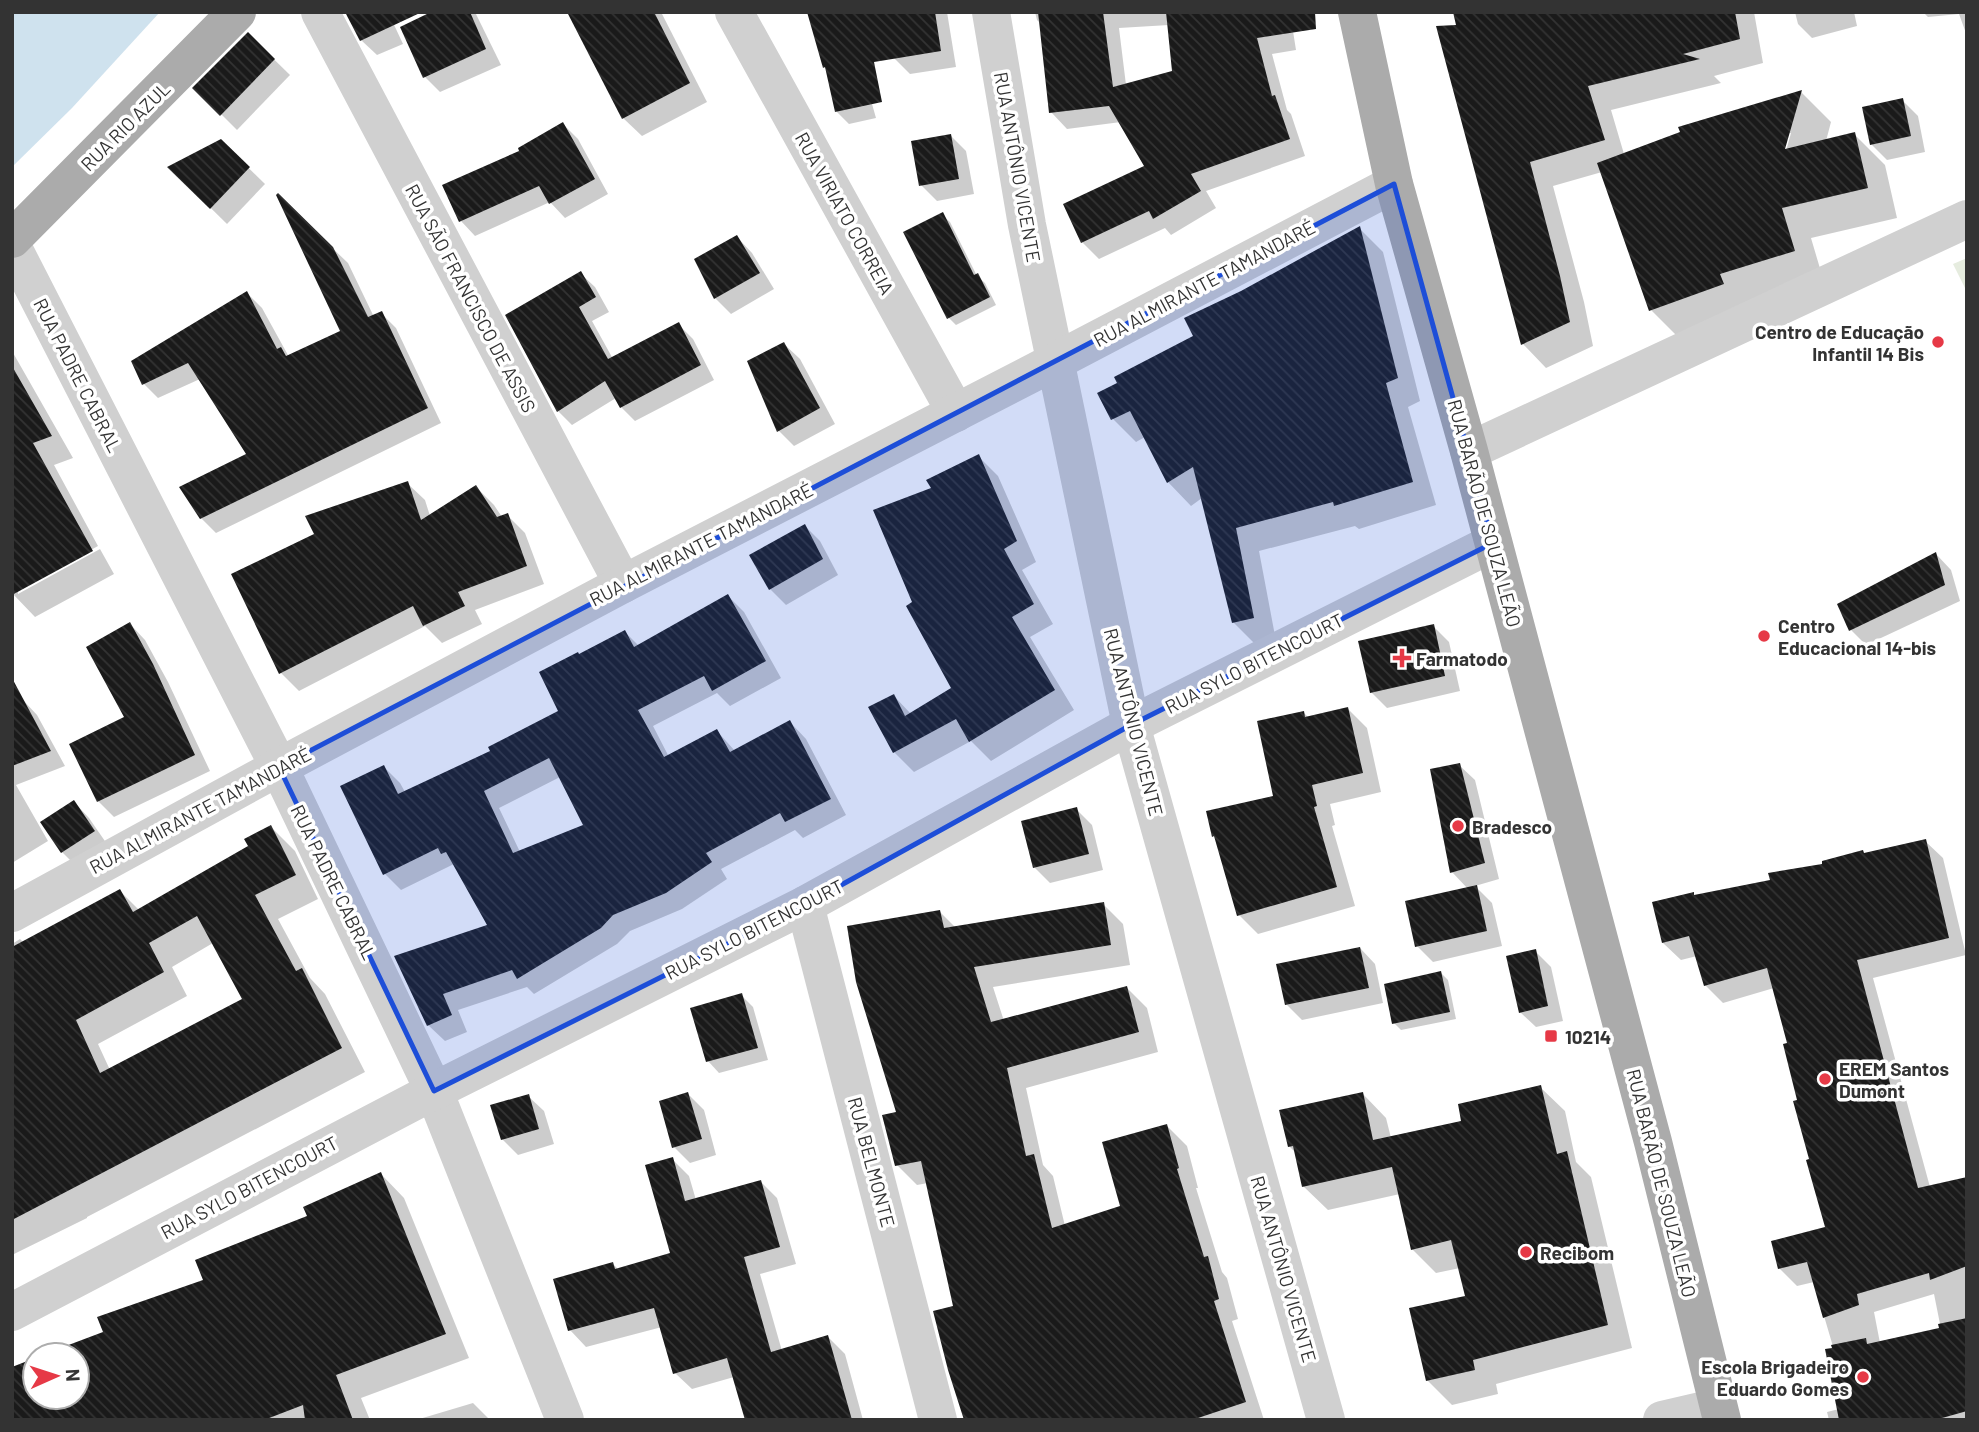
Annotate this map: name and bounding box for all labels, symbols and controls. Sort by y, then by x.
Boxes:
street label: RUA ANTÔNIO VICENTE [990,70,1046,264]
street label: RUA RIO AZUL [76,76,175,175]
street label: RUA VIRIATO CORREIA [791,128,899,298]
street label: RUA SÃO FRANCISCO DE ASSIS [401,180,541,416]
street label: RUA ALMIRANTE TAMANDARÉ [1089,215,1319,351]
street label: RUA PADRE CABRAL [29,294,127,456]
place label: Centro de Educação Infantil 14 Bis [1755,320,1924,365]
marker: Centro de Educação Infantil 14 Bis [1930,334,1946,350]
street label: RUA BARÃO DE SOUZA LEÃO [1444,397,1526,629]
street label: RUA ALMIRANTE TAMANDARÉ [585,478,817,610]
street label: RUA SYLO BITENCOURT [1161,608,1347,718]
place label: Centro Educacional 14-bis [1778,614,1936,659]
street label: RUA ANTÔNIO VICENTE [1100,626,1168,818]
marker: Centro Educacional 14-bis [1756,628,1772,644]
place label: Farmatodo [1416,647,1508,670]
marker: Farmatodo [1394,650,1410,666]
street label: RUA ALMIRANTE TAMANDARÉ [85,742,315,878]
street label: RUA PADRE CABRAL [286,801,382,964]
place label: Bradesco [1472,815,1552,838]
marker: Bradesco [1450,818,1466,834]
street label: RUA SYLO BITENCOURT [661,874,847,984]
place label: 10214 [1565,1025,1611,1048]
marker: 10214 [1543,1028,1559,1044]
place label: EREM Santos Dumont [1839,1057,1949,1102]
street label: RUA BARÃO DE SOUZA LEÃO [1622,1066,1702,1300]
marker: EREM Santos Dumont [1817,1071,1833,1087]
street label: RUA BELMONTE [844,1094,900,1230]
street label: RUA SYLO BITENCOURT [157,1131,341,1243]
street label: RUA ANTÔNIO VICENTE [1246,1173,1322,1365]
place label: Recibom [1540,1241,1614,1264]
marker: Recibom [1518,1244,1534,1260]
north arrow [21,1341,91,1411]
place label: Escola Brigadeiro Eduardo Gomes [1701,1355,1849,1400]
text: N [62,1368,85,1382]
marker: Escola Brigadeiro Eduardo Gomes [1855,1369,1871,1385]

